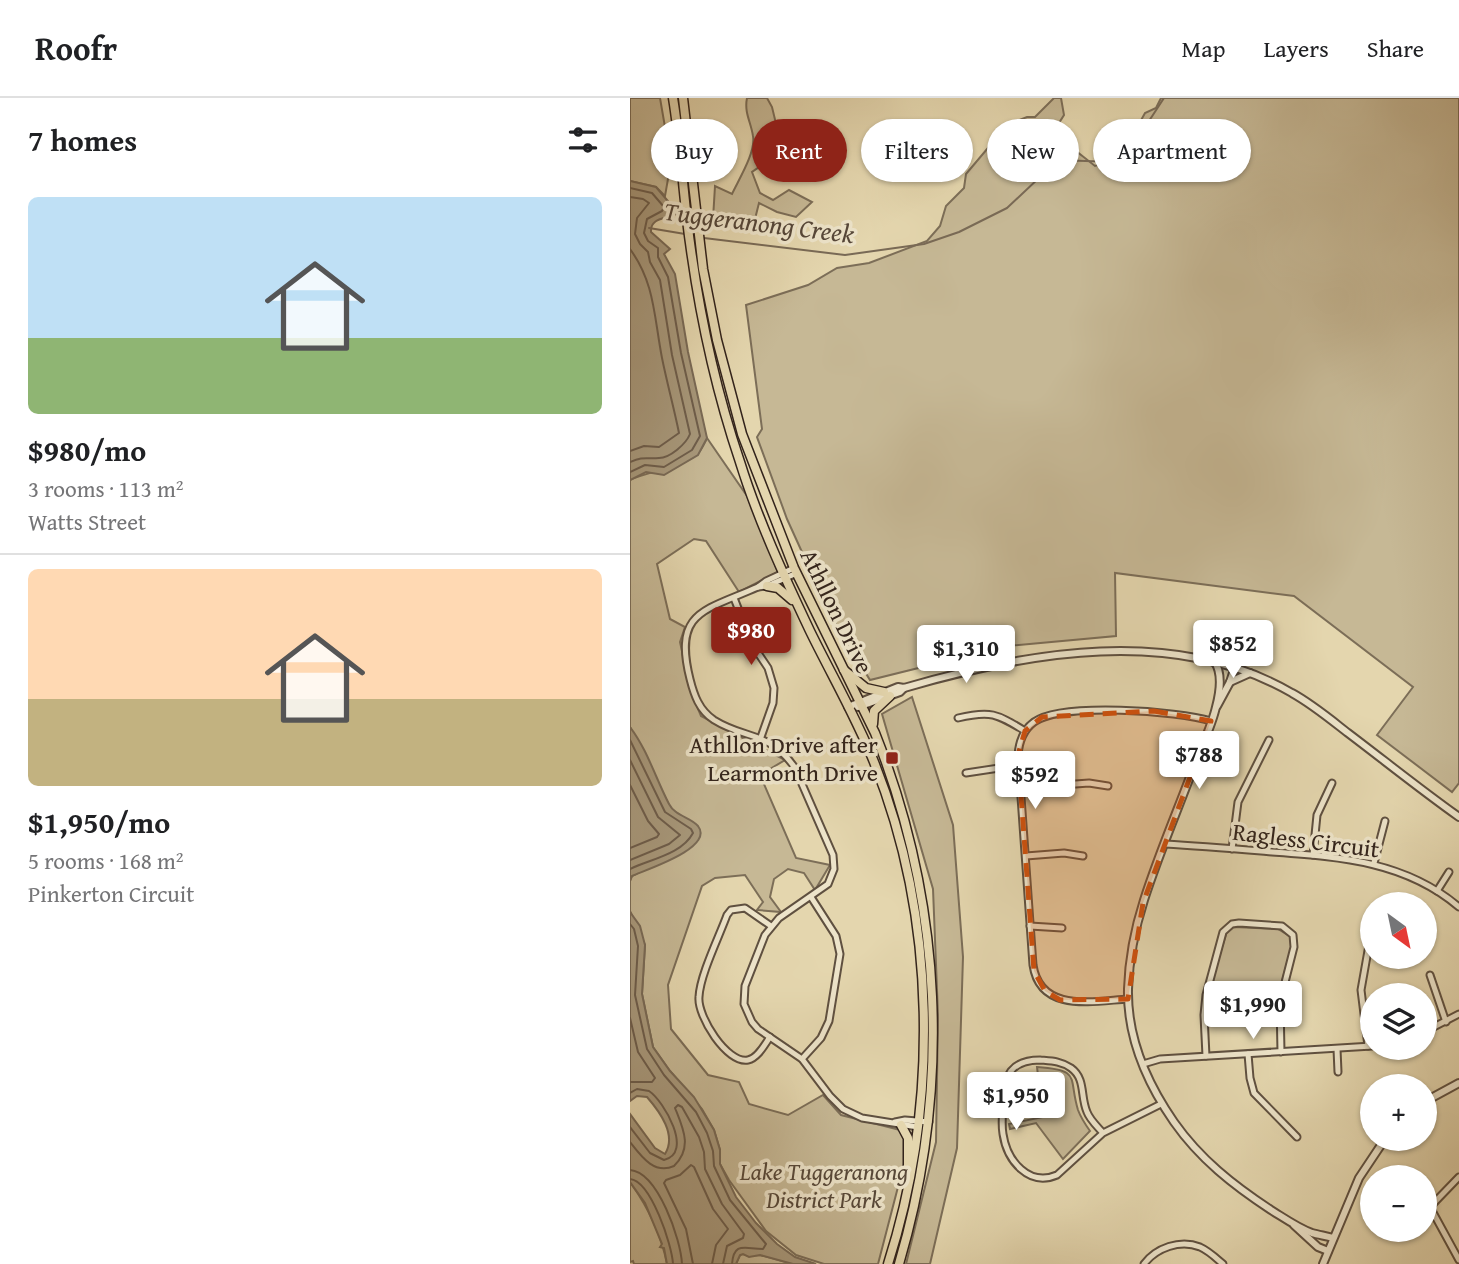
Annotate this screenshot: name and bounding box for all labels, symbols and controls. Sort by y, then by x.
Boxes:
text: Roofr [35,24,117,72]
text: Map [1182,31,1225,66]
text: Layers [1263,31,1329,66]
text: Share [1367,31,1424,66]
text: 7 homes [28,118,137,162]
chip: Buy [651,119,738,182]
chip: Rent [752,119,847,182]
chip: Filters [861,119,973,182]
chip: New [987,119,1079,182]
chip: Apartment [1093,119,1251,182]
icon: filters [564,121,602,159]
water label: Tuggeranong Creek [662,191,856,253]
icon: home [252,243,378,369]
text: $980/mo [28,428,146,472]
text: 3 rooms · 113 m² [28,472,183,505]
text: Watts Street [28,505,146,538]
street label: Athllon Drive [792,543,882,679]
pin: $980 [710,608,792,667]
text: $980 [727,613,775,646]
icon: home [252,615,378,741]
pin: $852 [1192,620,1274,680]
pin: $1,310 [909,626,1023,685]
text: $852 [1209,626,1257,659]
text: $1,310 [933,631,999,664]
place label: Athllon Drive after Learmonth Drive [689,727,878,790]
pin: $788 [1158,732,1240,791]
text: $788 [1175,737,1223,770]
marker: Athllon Drive after Learmonth Drive [884,750,900,766]
pin: $592 [994,752,1076,811]
text: $592 [1011,757,1059,790]
text: $1,950/mo [28,800,170,844]
street label: Ragless Circuit [1231,814,1382,866]
text: 5 rooms · 168 m² [28,844,183,877]
text: Pinkerton Circuit [28,877,194,910]
north arrow [1360,892,1437,970]
map controls [1360,892,1437,1242]
pin: $1,990 [1196,982,1310,1041]
button: layers [1360,983,1437,1060]
text: $1,990 [1220,987,1286,1020]
pin: $1,950 [959,1072,1073,1132]
button: + [1360,1074,1437,1151]
text: $1,950 [983,1078,1049,1111]
park label: Lake Tuggeranong District Park [739,1154,908,1217]
button: − [1360,1165,1437,1242]

